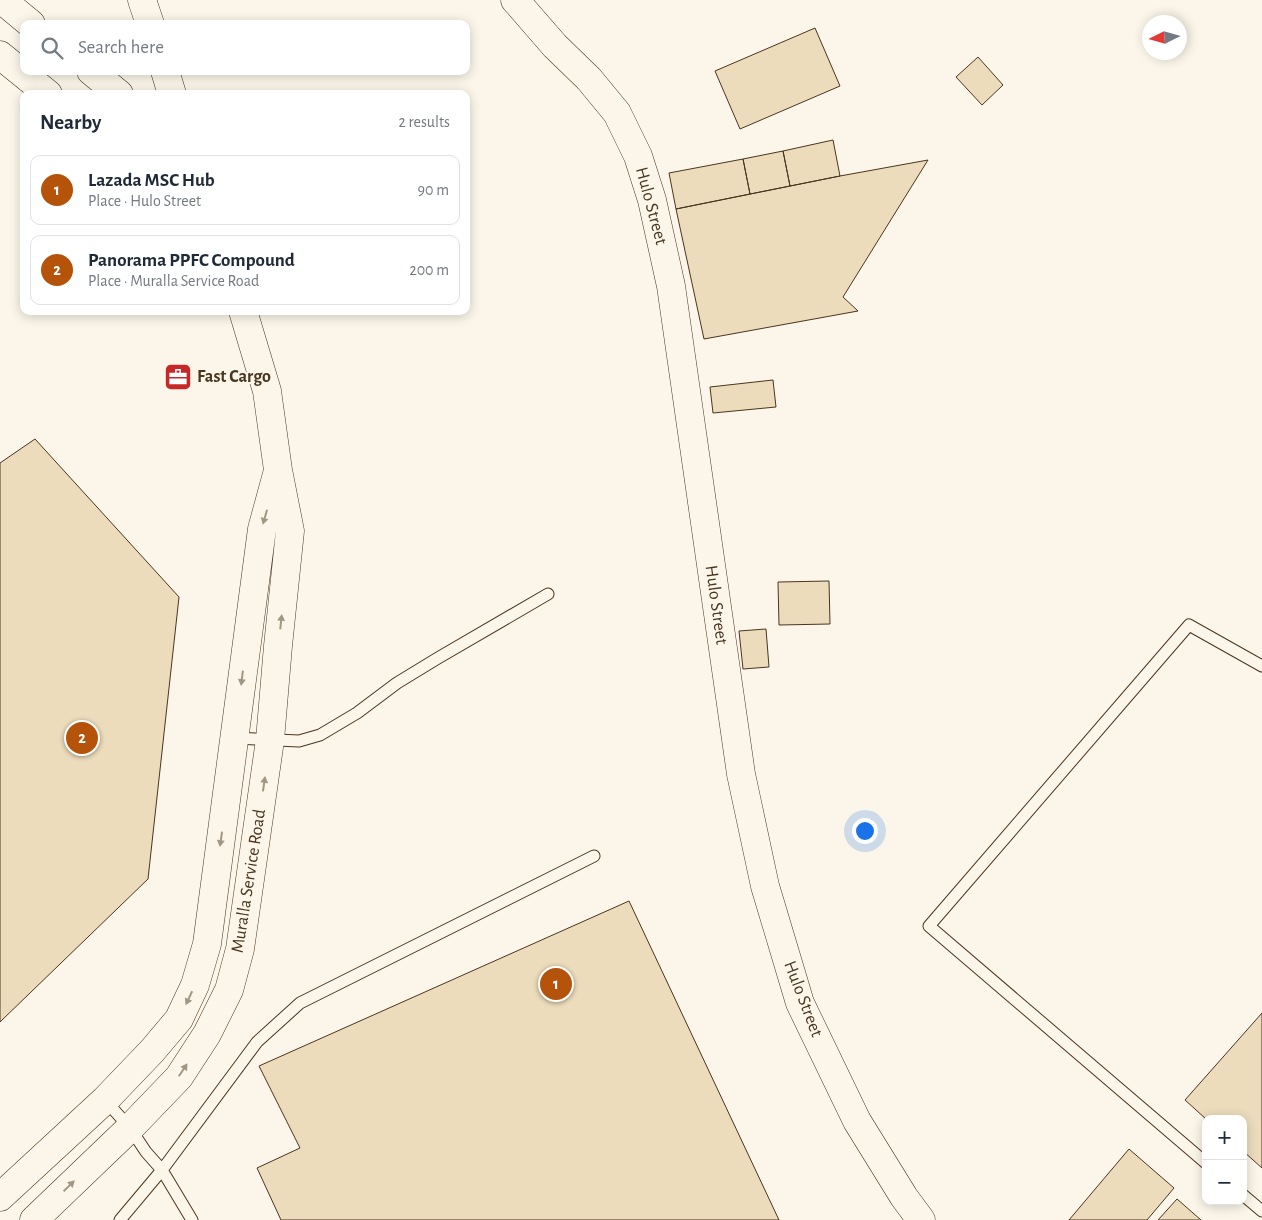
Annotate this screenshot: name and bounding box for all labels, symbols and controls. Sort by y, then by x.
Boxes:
north arrow [1142,15,1187,60]
search box [20,20,470,75]
icon: search [38,34,66,62]
text: Search here [78,38,164,57]
text: Nearby [40,112,101,133]
text: 2 results [398,114,450,130]
street label: Hulo Street [632,165,670,247]
text: Lazada MSC Hub [88,171,215,190]
text: 1 [54,182,60,198]
text: 90 m [418,182,449,198]
text: Place · Hulo Street [88,193,201,209]
text: Panorama PPFC Compound [88,251,295,270]
text: 2 [53,262,61,278]
text: 200 m [409,262,449,278]
text: Place · Muralla Service Road [88,273,259,289]
office icon: Fast Cargo [163,362,193,392]
place label: Fast Cargo [197,368,271,386]
one-way arrow [261,510,269,525]
street label: Hulo Street [702,564,731,646]
one-way arrow [277,614,285,630]
one-way arrow [238,670,246,686]
pin: 2 [66,719,98,757]
one-way arrow [260,775,268,791]
street label: Muralla Service Road [229,808,269,954]
your location [852,818,878,844]
one-way arrow [217,831,225,847]
street label: Hulo Street [780,958,826,1040]
pin: 1 [540,965,572,1003]
one-way arrow [185,990,193,1005]
one-way arrow [178,1064,188,1077]
map controls [1202,1115,1247,1205]
button: + [1202,1115,1247,1160]
button: − [1202,1160,1247,1205]
one-way arrow [63,1180,75,1192]

